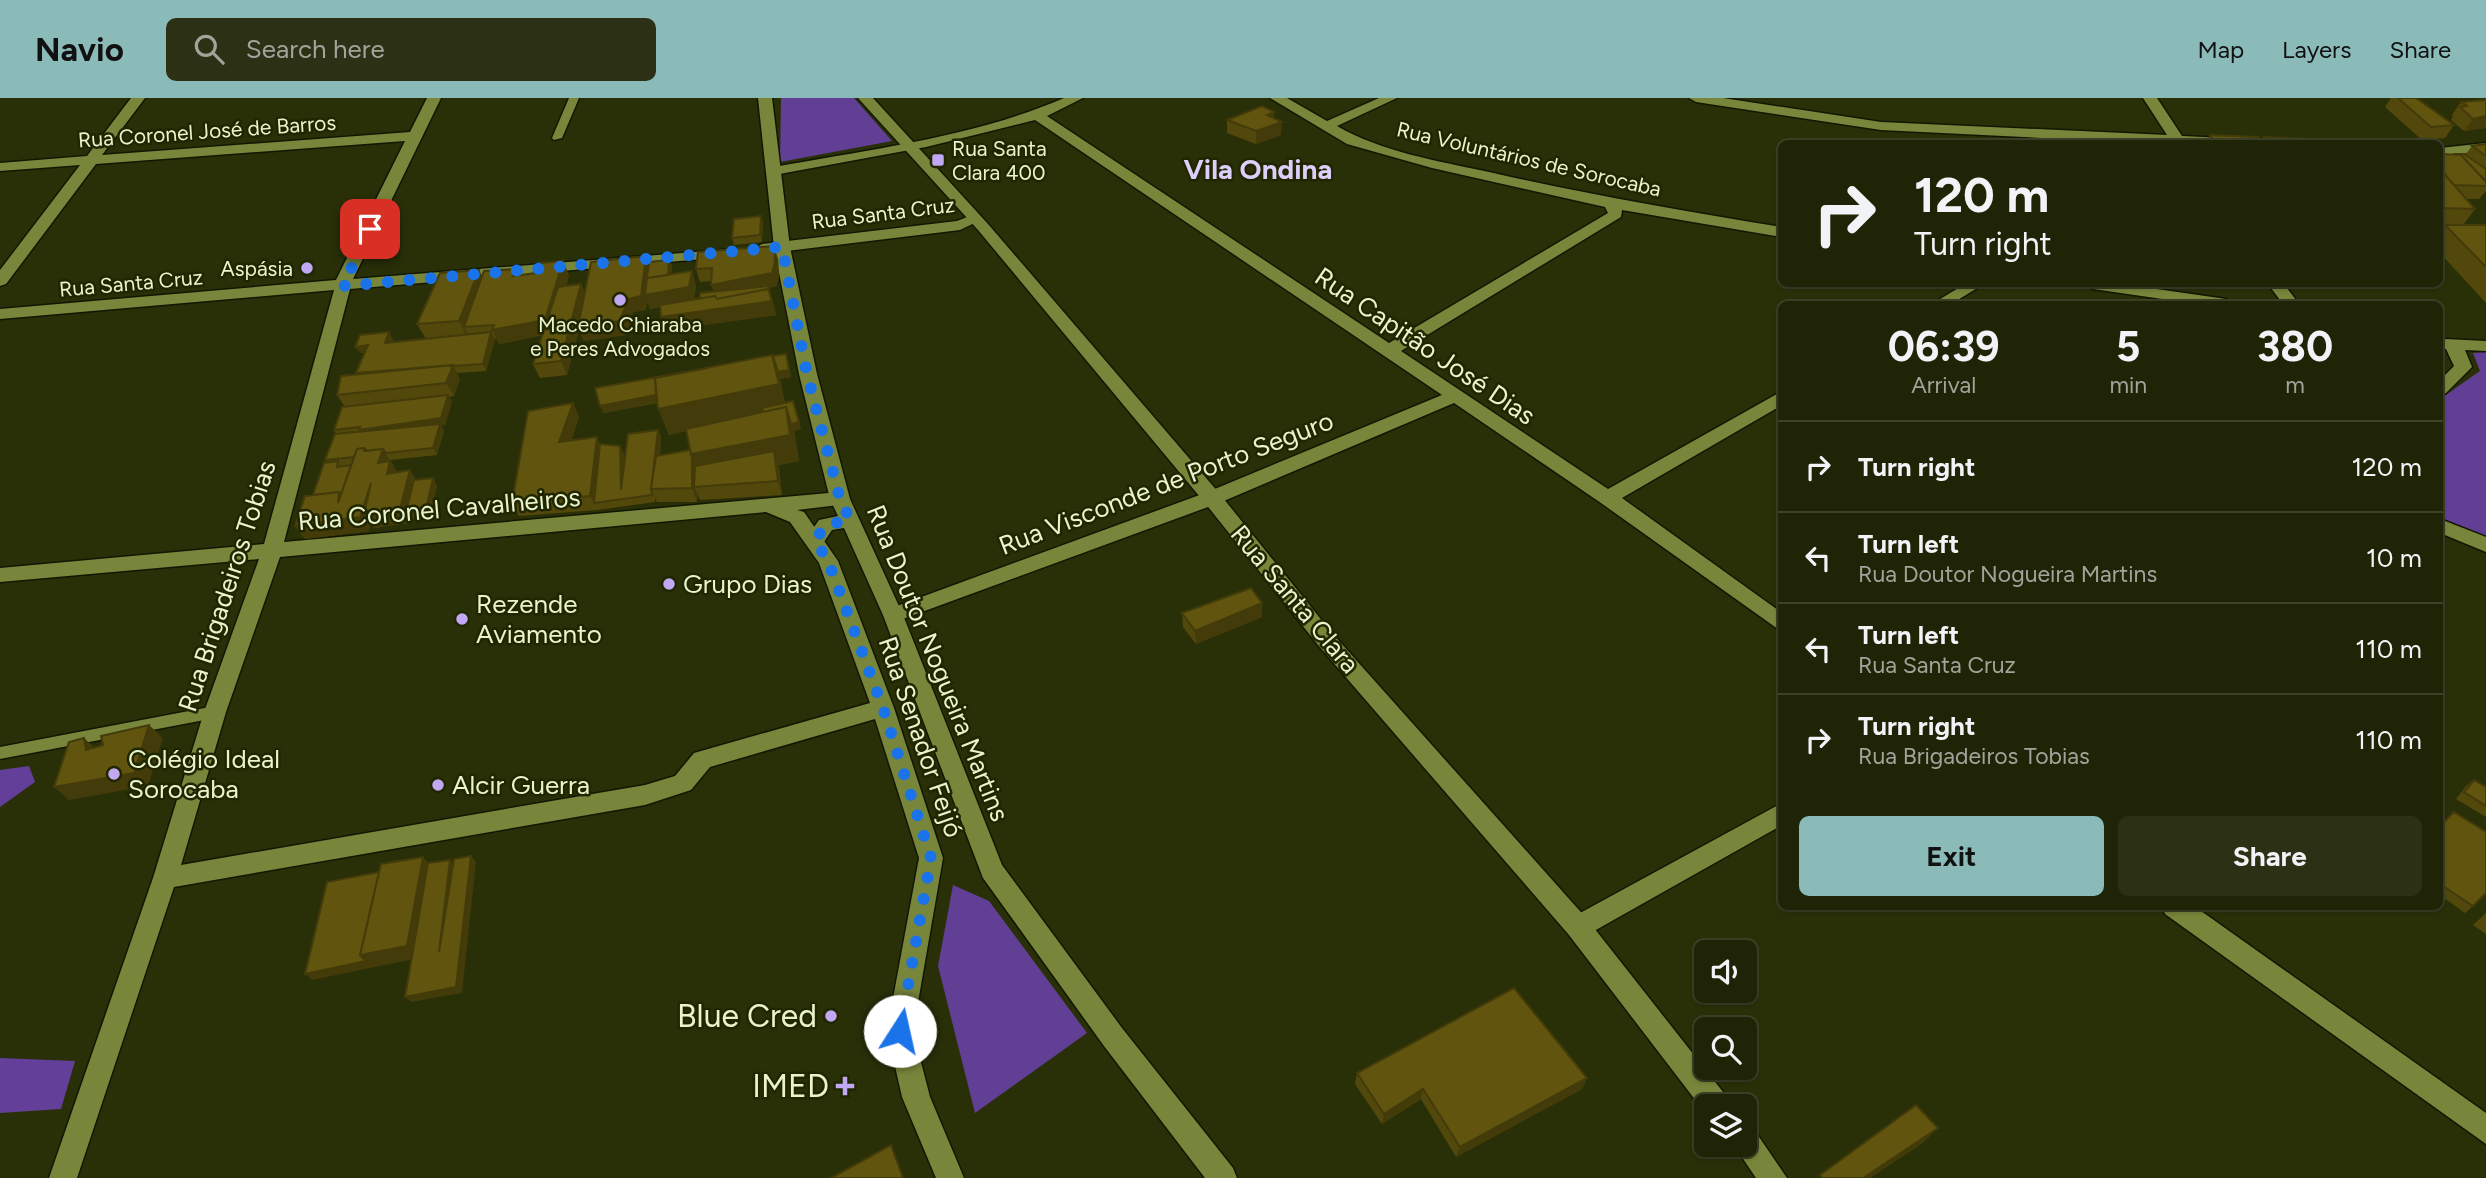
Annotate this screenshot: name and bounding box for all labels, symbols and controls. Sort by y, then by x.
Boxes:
search box [166,18,656,81]
text: Navio [35,30,124,69]
icon: search [190,30,228,68]
text: Search here [246,33,385,65]
text: Map [2197,35,2244,64]
text: Layers [2282,35,2351,64]
text: Share [2389,35,2451,64]
street label: Rua Coronel José de Barros [77,110,337,152]
street label: Rua Voluntários de Sorocaba [1394,116,1664,202]
place label: Rua Santa Clara 400 [952,136,1047,185]
marker: Rua Santa Clara 400 [930,152,946,168]
district label: Vila Ondina [1184,152,1332,186]
text: 120 m [1914,165,2049,224]
icon: right [1799,168,1890,259]
street label: Rua Santa Cruz [810,192,956,234]
pin [340,199,400,259]
icon: arrive [351,210,389,248]
text: Turn right [1914,225,2052,263]
place label: Aspásia [221,256,293,281]
marker: Aspásia [299,260,315,276]
street label: Rua Capitão José Dias [1309,260,1541,432]
street label: Rua Santa Cruz [58,264,204,302]
marker: Macedo Chiaraba e Peres Advogados [612,292,628,308]
place label: Macedo Chiaraba e Peres Advogados [530,312,710,361]
text: 06:39 [1888,321,2000,372]
text: 5 [2116,321,2141,372]
text: 380 [2257,321,2333,372]
text: Arrival [1911,371,1976,399]
text: min [2109,371,2147,399]
text: m [2285,371,2305,399]
street label: Rua Visconde de Porto Seguro [994,404,1338,562]
icon: right [1799,448,1837,486]
text: Turn right [1858,451,1975,483]
text: 120 m [2352,451,2422,483]
street label: Rua Brigadeiros Tobias [171,456,283,716]
street label: Rua Coronel Cavalheiros [296,481,582,537]
street label: Rua Doutor Nogueira Martins [860,500,1016,826]
street label: Rua Santa Clara [1224,518,1366,680]
text: Turn left [1858,528,1959,560]
icon: left [1799,539,1837,577]
text: 10 m [2366,542,2422,574]
text: Rua Doutor Nogueira Martins [1858,560,2157,588]
place label: Grupo Dias [683,568,812,600]
marker: Grupo Dias [661,576,677,592]
place label: Rezende Aviamento [476,588,602,650]
marker: Rezende Aviamento [454,611,470,627]
text: Turn left [1858,619,1959,651]
icon: left [1799,630,1837,668]
street label: Rua Senador Feijó [872,632,970,842]
text: 110 m [2355,633,2422,665]
text: Rua Santa Cruz [1858,651,2016,679]
text: Turn right [1858,710,1975,742]
icon: right [1799,721,1837,759]
text: 110 m [2355,724,2422,756]
text: Rua Brigadeiros Tobias [1858,742,2090,770]
place label: Colégio Ideal Sorocaba [128,743,280,805]
marker: Colégio Ideal Sorocaba [106,766,122,782]
place label: Alcir Guerra [452,769,590,801]
marker: Alcir Guerra [430,777,446,793]
button: Exit [1799,816,2104,896]
button: Share [2118,816,2422,896]
map controls [1694,940,1757,1157]
button: sound [1694,940,1757,1003]
position arrow [863,994,937,1068]
place label: Blue Cred [677,997,817,1035]
marker: Blue Cred [823,1008,839,1024]
button: search [1694,1017,1757,1080]
place label: IMED [752,1067,829,1105]
marker: IMED [835,1076,855,1096]
button: layers [1694,1094,1757,1157]

